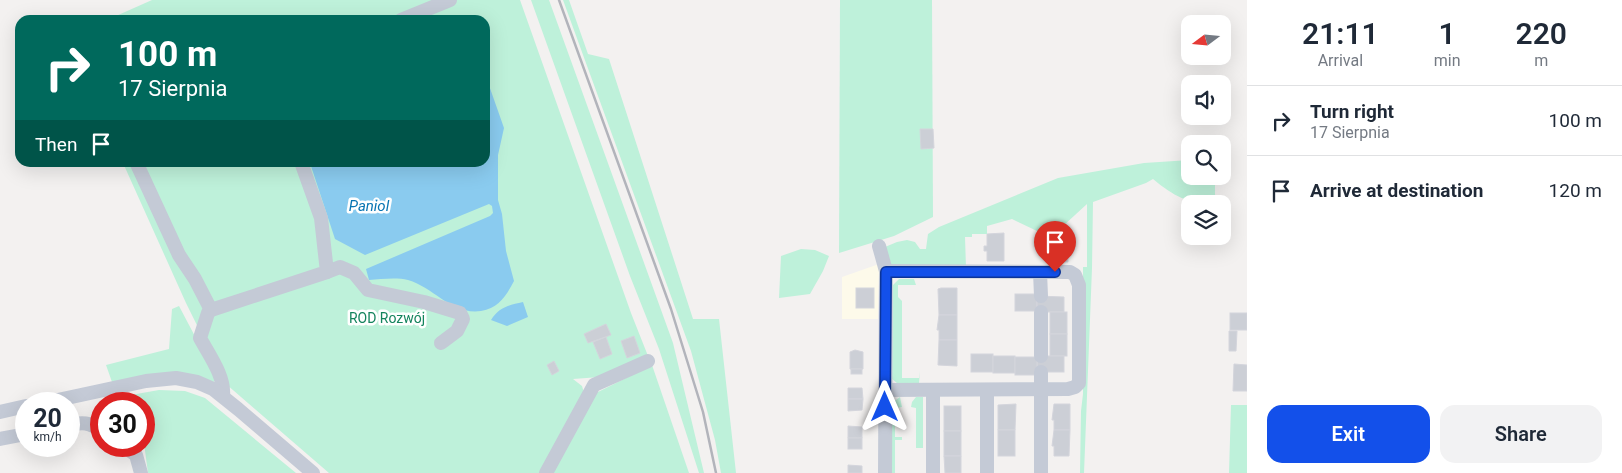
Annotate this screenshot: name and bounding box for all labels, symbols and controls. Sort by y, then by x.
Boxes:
north arrow [1181,15,1231,65]
map controls [1181,15,1231,245]
text: 21:11 [1302,16,1379,51]
text: 1 [1439,16,1456,51]
text: 220 [1516,16,1567,51]
text: 100 m [118,34,217,75]
icon: right [35,35,100,100]
text: Arrival [1318,51,1363,70]
text: min [1434,51,1461,70]
text: m [1534,51,1548,70]
button: sound [1181,75,1231,125]
text: 17 Sierpnia [118,76,228,101]
text: Turn right [1310,100,1394,123]
icon: right [1267,107,1295,135]
text: 100 m [1549,109,1602,132]
text: 17 Sierpnia [1310,123,1390,142]
icon: arrive [87,130,115,158]
text: Then [35,133,77,156]
button: search [1181,135,1231,185]
icon: arrive [1267,177,1295,205]
text: Arrive at destination [1310,179,1483,202]
text: 120 m [1549,179,1602,202]
button: layers [1181,195,1231,245]
water label: Paniol [349,197,390,215]
pin [1034,221,1076,272]
icon: arrive [1041,228,1069,256]
park label: ROD Rozwój [349,310,425,326]
position arrow [858,380,910,432]
speed limit sign: 30 [90,392,155,457]
text: 20 [33,404,62,433]
button: Exit [1267,405,1430,463]
button: Share [1440,405,1602,463]
text: km/h [33,430,62,444]

